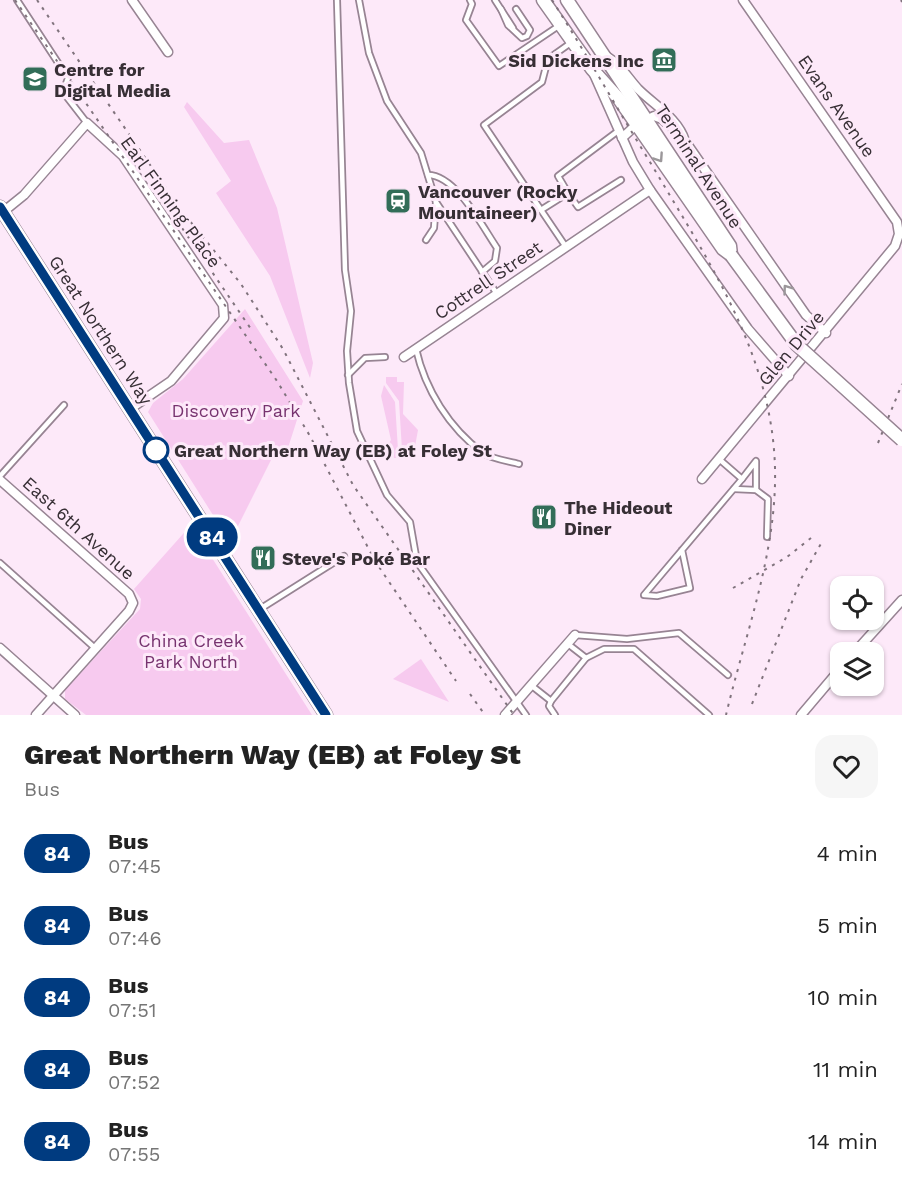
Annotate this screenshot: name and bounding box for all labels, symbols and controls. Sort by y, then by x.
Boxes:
museum icon: Sid Dickens Inc [649,45,679,75]
place label: Sid Dickens Inc [508,50,644,71]
street label: Evans Avenue [794,51,880,161]
place label: Centre for Digital Media [54,59,171,101]
school or university icon: Centre for Digital Media [20,64,50,94]
street label: Terminal Avenue [651,100,747,232]
street label: Earl Finning Place [116,132,226,272]
one-way arrow [652,152,663,163]
place label: Vancouver (Rocky Mountaineer) [418,181,578,223]
station icon: Vancouver (Rocky Mountaineer) [383,186,413,216]
street label: Cottrell Street [430,236,546,324]
street label: Great Northern Way [45,252,157,409]
one-way arrow [783,285,794,296]
street label: Glen Drive [754,306,828,390]
park label: Discovery Park [172,400,300,421]
marker: Great Northern Way (EB) at Foley St [143,437,169,463]
place label: Great Northern Way (EB) at Foley St [174,440,492,461]
street label: East 6th Avenue [19,472,139,584]
place label: The Hideout Diner [564,497,673,539]
restaurant icon: The Hideout Diner [529,502,559,532]
line badge: 84 [185,518,239,556]
text: 84 [199,525,225,550]
restaurant icon: Steve's Poké Bar [248,543,278,573]
place label: Steve's Poké Bar [282,548,430,569]
map controls [830,576,884,696]
button: locate [830,576,884,630]
park label: China Creek Park North [138,630,244,672]
button: layers [830,642,884,696]
button: heart [815,735,878,798]
text: Great Northern Way (EB) at Foley St [24,738,521,771]
text: Bus [24,777,60,801]
text: Bus [108,829,148,854]
text: 84 [44,841,70,866]
text: 4 min [817,841,878,866]
text: 07:45 [108,854,161,878]
text: Bus [108,901,148,926]
text: 84 [44,913,70,938]
text: 5 min [817,913,878,938]
text: 07:46 [108,926,162,950]
text: Bus [108,973,148,998]
text: 84 [44,985,70,1010]
text: 10 min [808,985,878,1010]
text: 07:51 [108,998,157,1022]
text: Bus [108,1045,148,1070]
text: 84 [44,1057,70,1082]
text: 11 min [813,1057,878,1082]
text: 07:52 [108,1070,160,1094]
text: Bus [108,1117,148,1142]
text: 84 [44,1129,70,1154]
text: 14 min [808,1129,878,1154]
text: 07:55 [108,1142,160,1166]

